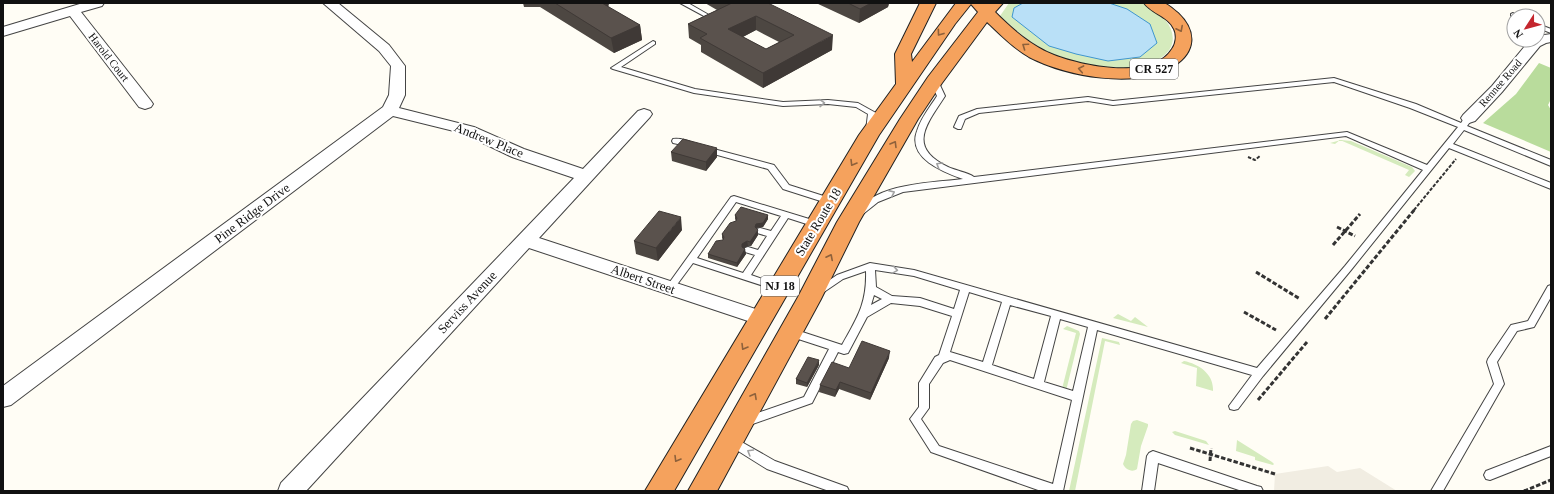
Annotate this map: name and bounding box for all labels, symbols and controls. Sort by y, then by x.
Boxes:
north arrow [1506,8,1546,48]
one-way arrow [1175,25,1183,32]
text: N [1511,27,1525,41]
one-way arrow [938,29,945,36]
street label: Harold Court [86,30,132,84]
one-way arrow [1022,43,1029,51]
street label: Rennee Road [1476,56,1524,109]
road number: CR 527 [1130,59,1178,79]
one-way arrow [1078,65,1084,73]
one-way arrow [819,99,825,107]
street label: Andrew Place [452,119,526,161]
one-way arrow [889,141,896,148]
one-way arrow [850,159,857,166]
one-way arrow [936,163,943,170]
street label: Pine Ridge Drive [211,180,293,246]
street label: State Route 18 [792,185,844,259]
one-way arrow [887,190,895,198]
one-way arrow [825,254,833,261]
street label: Albert Street [609,261,677,297]
one-way arrow [892,265,898,274]
street label: Serviss Avenue [434,268,500,336]
road number: NJ 18 [761,276,799,296]
one-way arrow [741,343,748,350]
one-way arrow [750,392,757,400]
one-way arrow [747,450,754,457]
one-way arrow [675,455,682,462]

